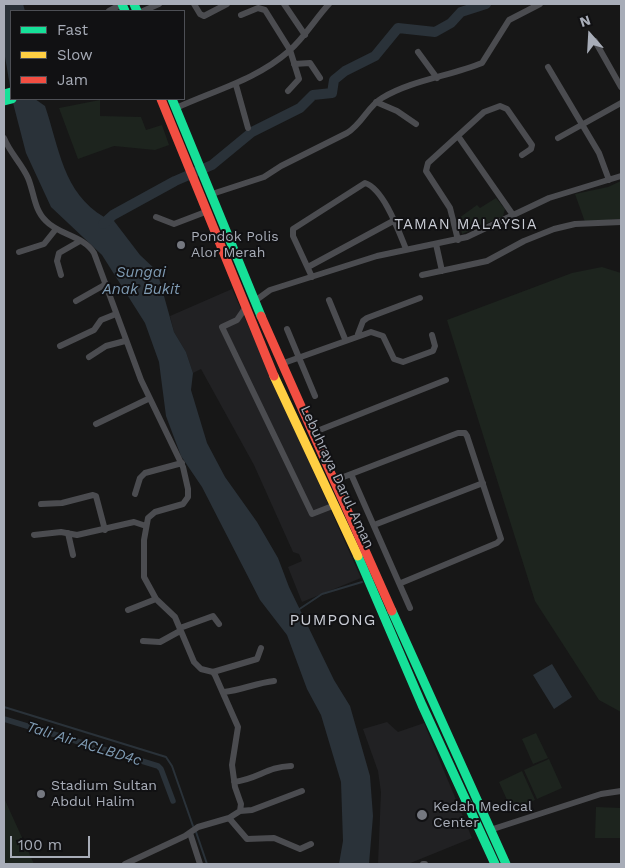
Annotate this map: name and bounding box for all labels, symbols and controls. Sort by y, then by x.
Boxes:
legend [10,10,185,100]
north arrow [565,10,615,60]
text: N [578,12,593,30]
text: Fast [57,21,88,39]
text: Slow [57,46,93,64]
text: Jam [57,71,88,89]
district label: TAMAN MALAYSIA [393,216,539,234]
place label: Pondok Polis Alor Merah [191,229,279,262]
marker: Pondok Polis Alor Merah [175,239,187,251]
water label: Sungai Anak Bukit [102,264,180,299]
street label: Lebuhraya Darul Aman [296,403,378,551]
district label: PUMPONG [289,610,377,630]
water label: Tali Air ACLBD4c [24,718,144,770]
place label: Stadium Sultan Abdul Halim [51,778,157,810]
marker: Stadium Sultan Abdul Halim [35,788,47,800]
place label: Kedah Medical Center [433,799,532,832]
marker: Kedah Medical Center [415,808,429,822]
scale bar [12,826,92,858]
text: 100 m [18,836,62,854]

